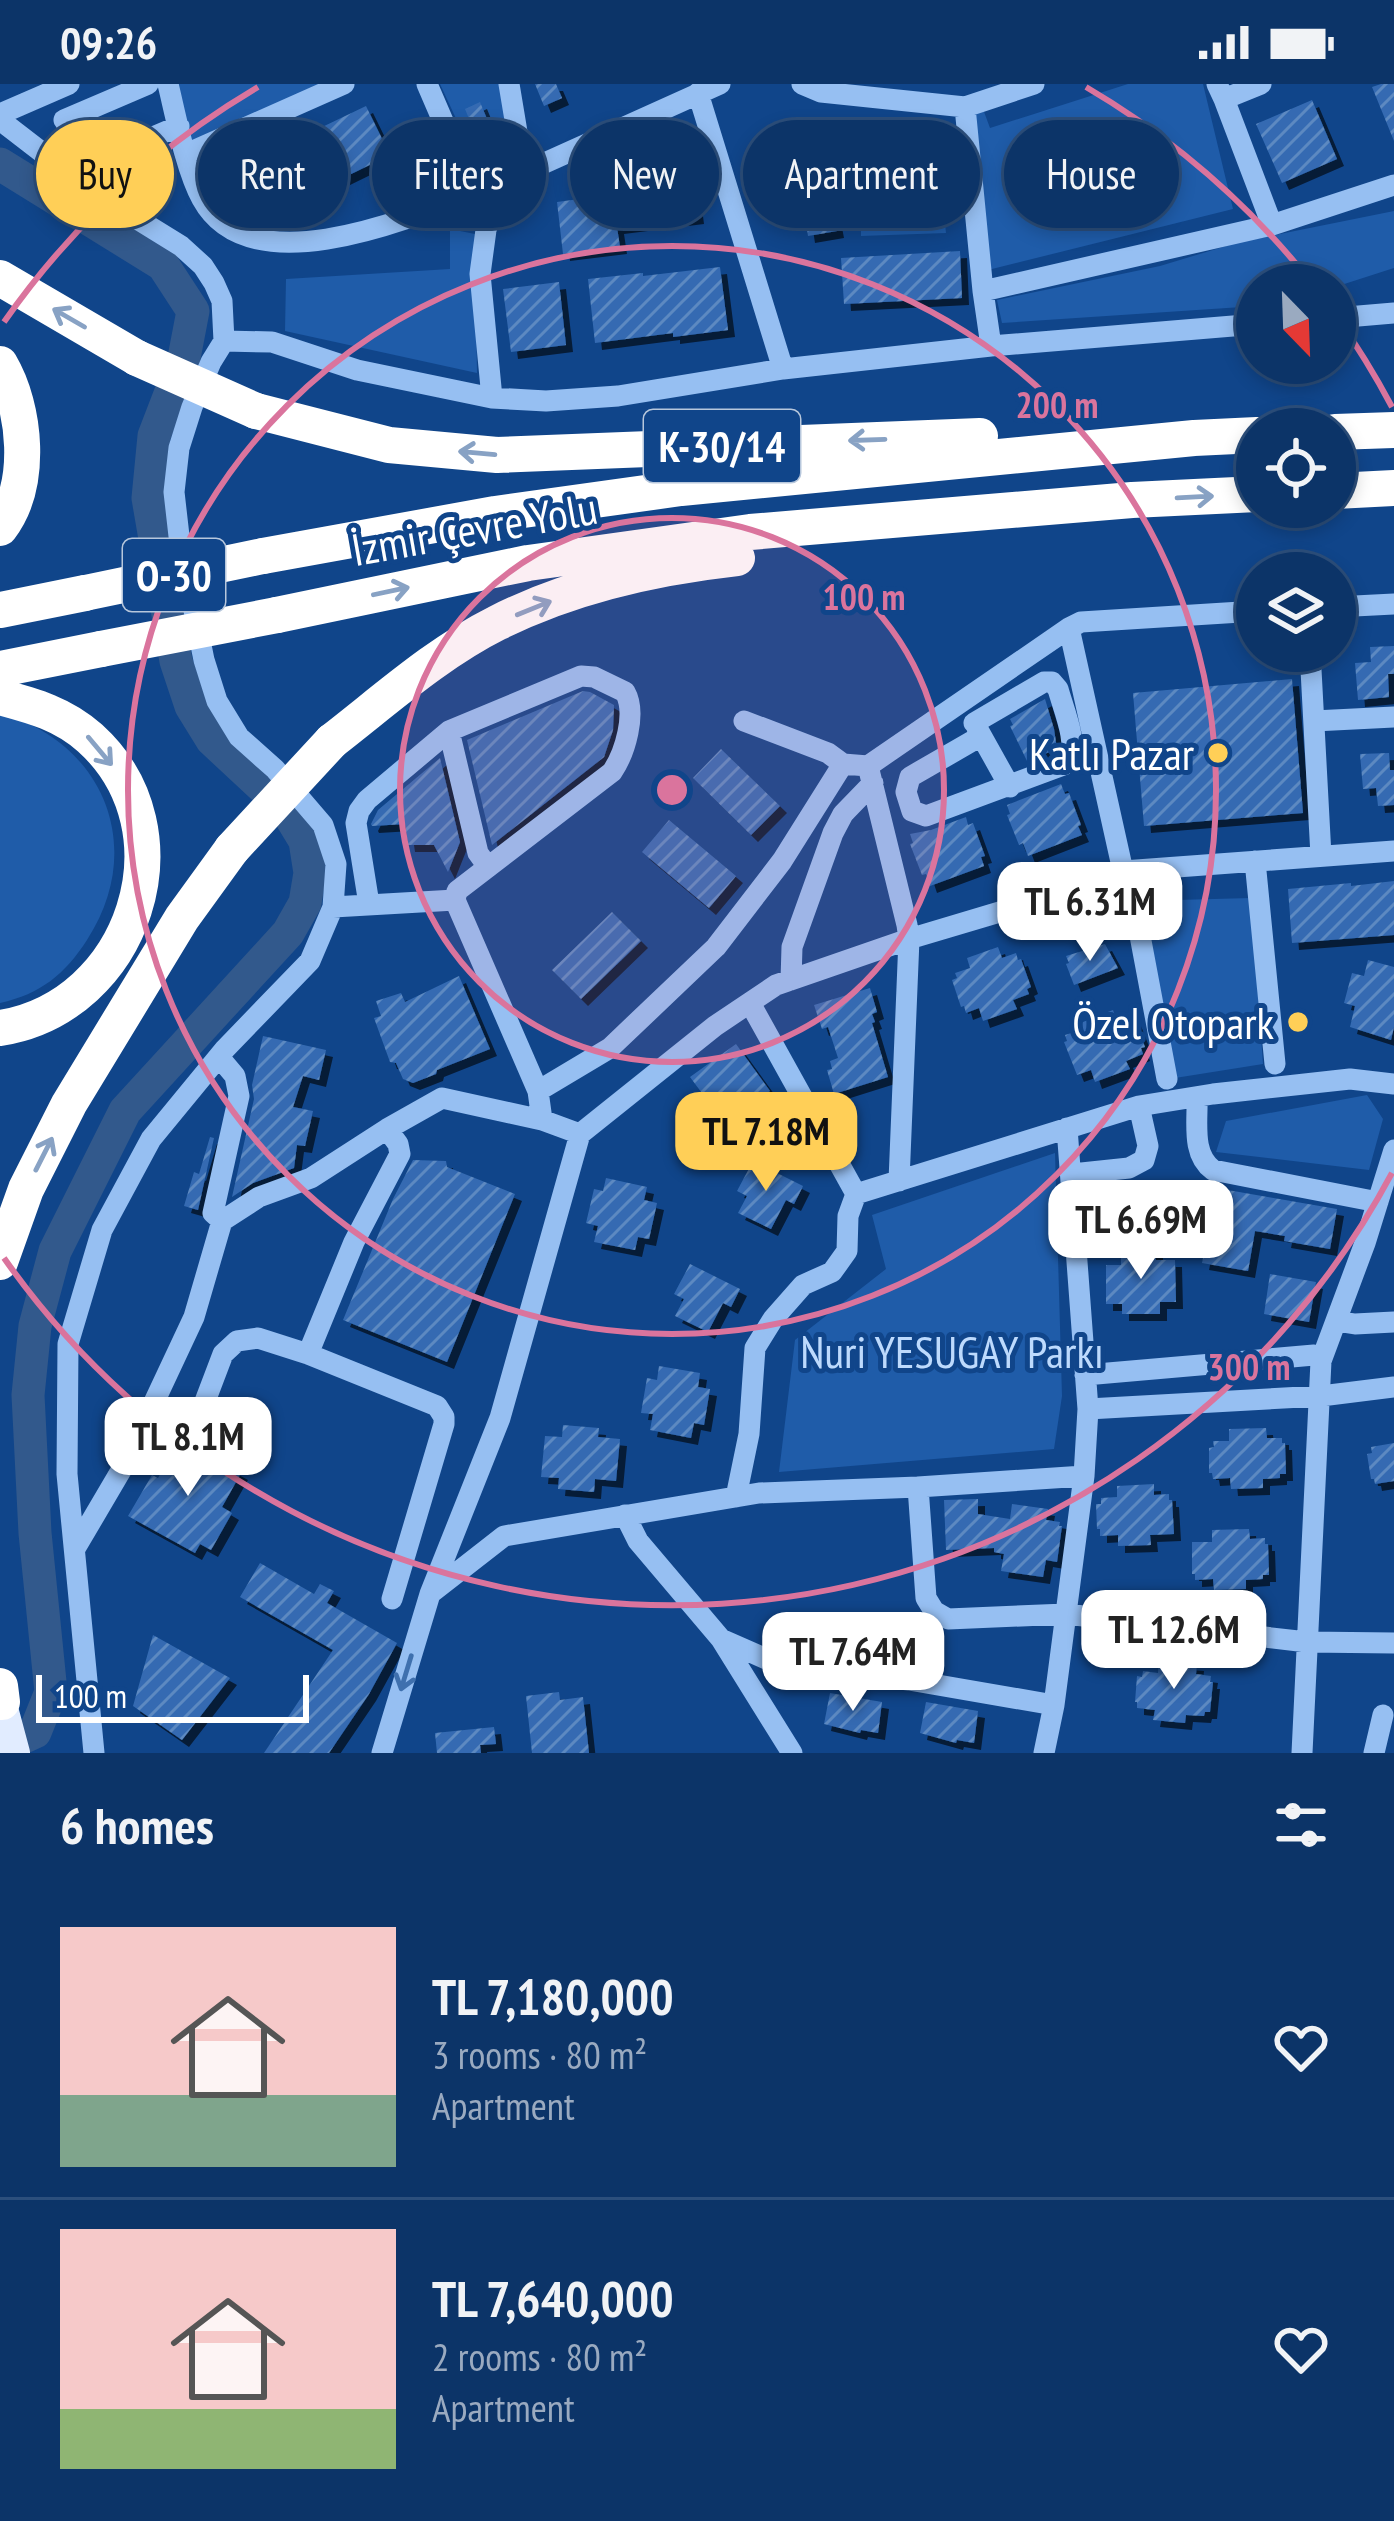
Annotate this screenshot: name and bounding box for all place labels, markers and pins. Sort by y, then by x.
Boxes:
place label: Katlı Pazar [1029,724,1195,782]
marker: Katlı Pazar [1205,740,1231,766]
centre of rings [651,769,693,811]
pin: TL 6.31M [966,862,1214,964]
place label: Özel Otopark [1072,993,1275,1051]
marker: Özel Otopark [1285,1009,1311,1035]
pin: TL 7.18M [642,1092,890,1194]
pin: TL 6.69M [1017,1180,1265,1282]
pin: TL 8.1M [77,1397,299,1499]
pin: TL 12.6M [1050,1590,1298,1692]
pin: TL 7.64M [729,1612,977,1714]

